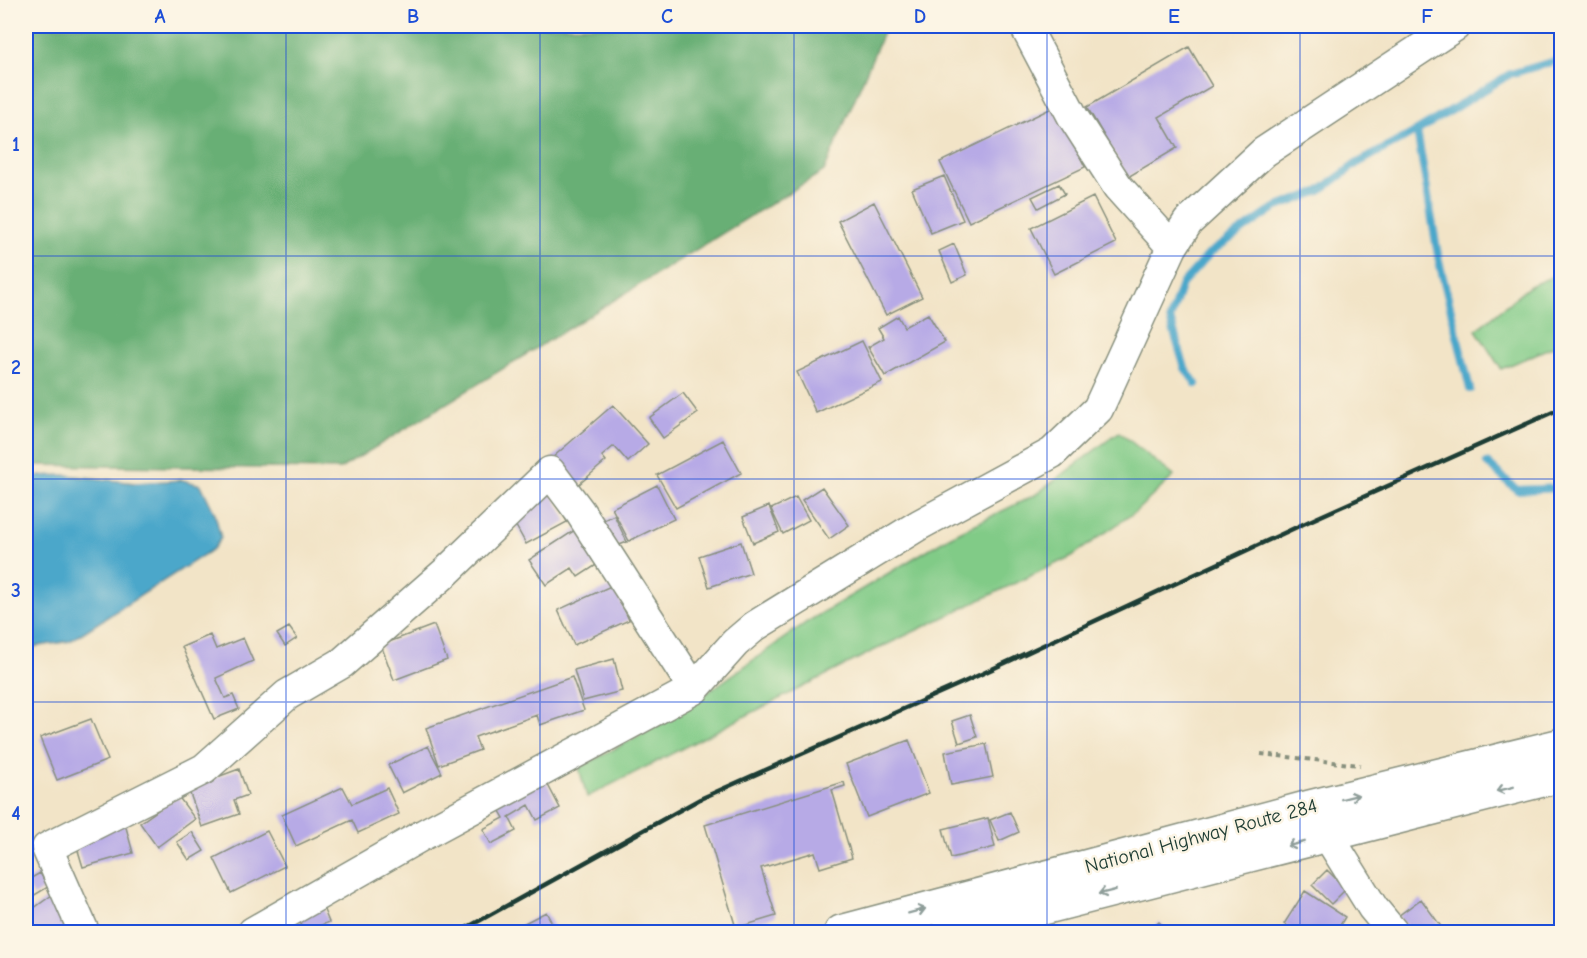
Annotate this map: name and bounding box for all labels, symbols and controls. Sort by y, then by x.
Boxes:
text: A [154,5,166,28]
text: B [407,5,419,28]
text: C [661,5,673,28]
text: D [914,5,926,28]
text: E [1168,5,1180,28]
text: F [1421,5,1433,28]
text: 1 [12,133,20,156]
text: 2 [11,356,21,379]
text: 3 [11,579,21,602]
one-way arrow [1495,783,1514,795]
one-way arrow [1340,791,1359,803]
street label: National Highway Route 284 [1082,794,1320,878]
text: 4 [11,802,21,825]
one-way arrow [1287,839,1306,851]
one-way arrow [1098,886,1117,898]
one-way arrow [908,905,927,916]

